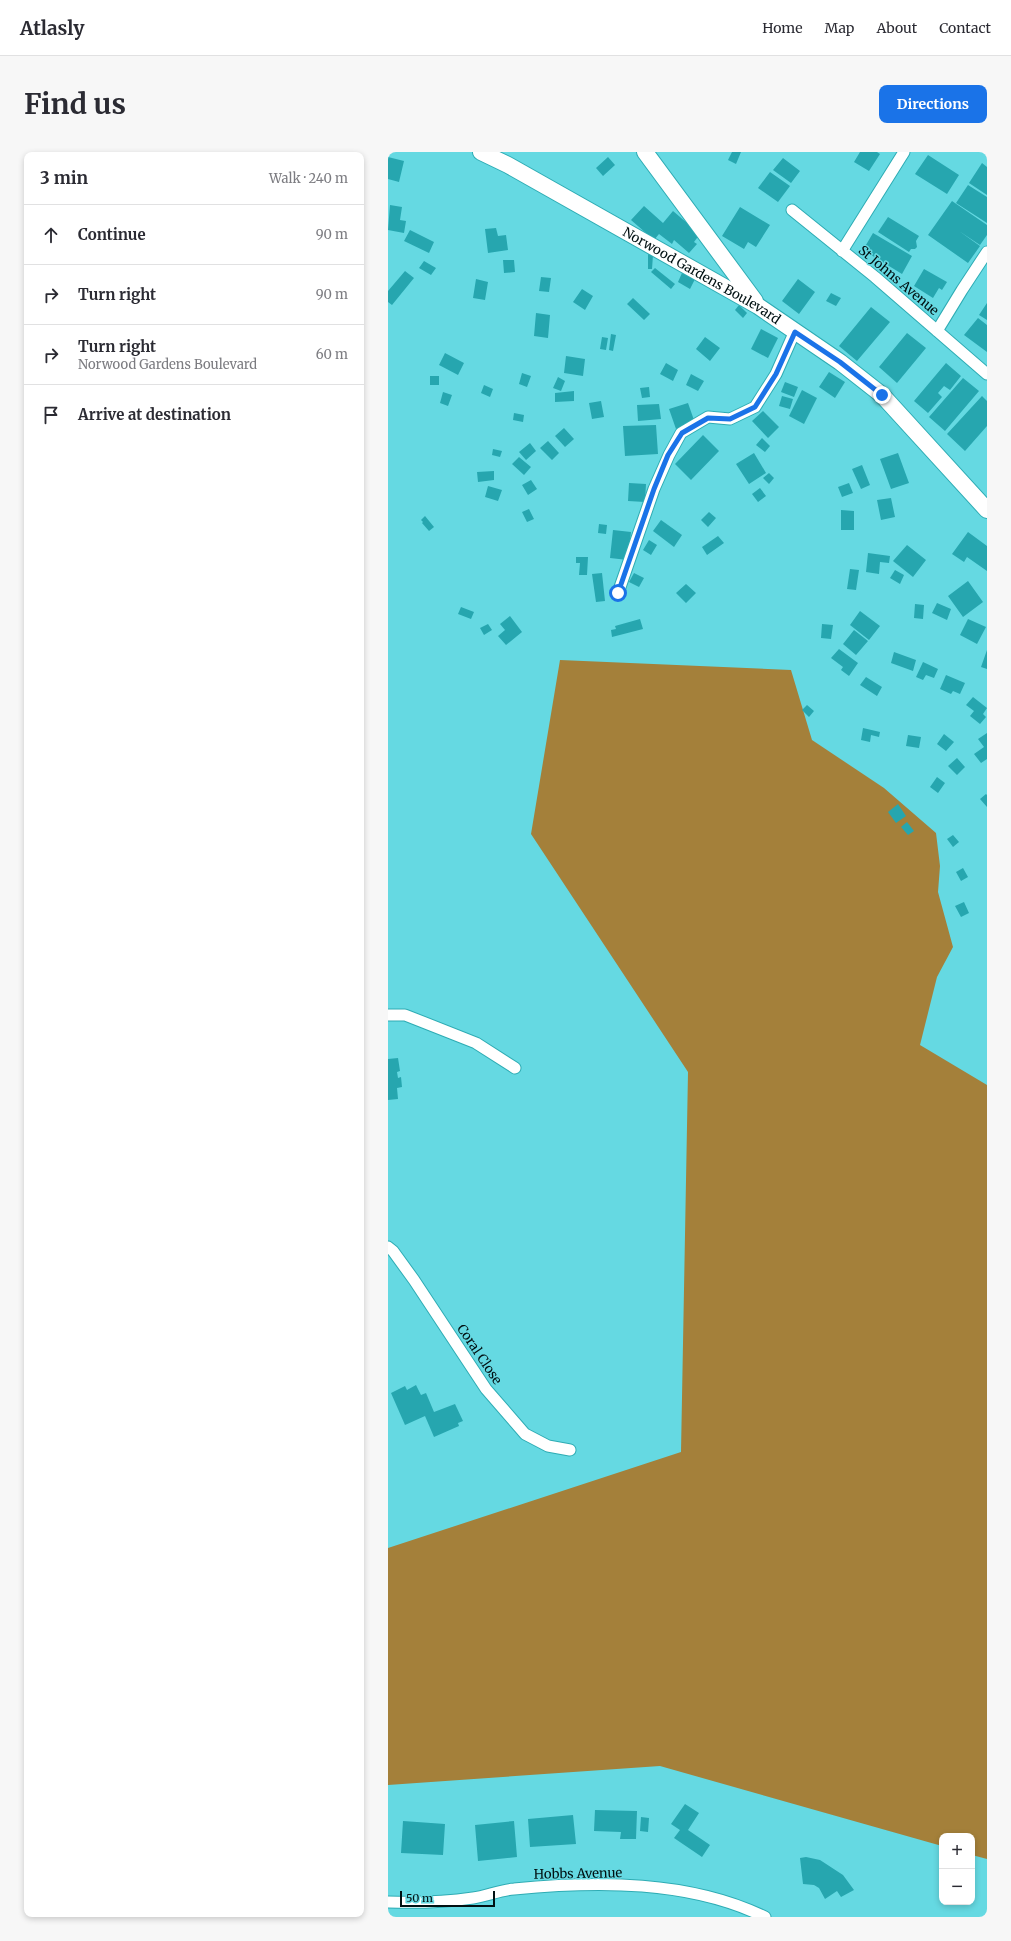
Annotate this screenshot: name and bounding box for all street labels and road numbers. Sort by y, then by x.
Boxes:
street label: Norwood Gardens Boulevard [620,224,784,328]
street label: St Johns Avenue [855,242,943,319]
street label: Coral Close [453,1321,506,1388]
street label: Hobbs Avenue [534,1864,623,1883]

